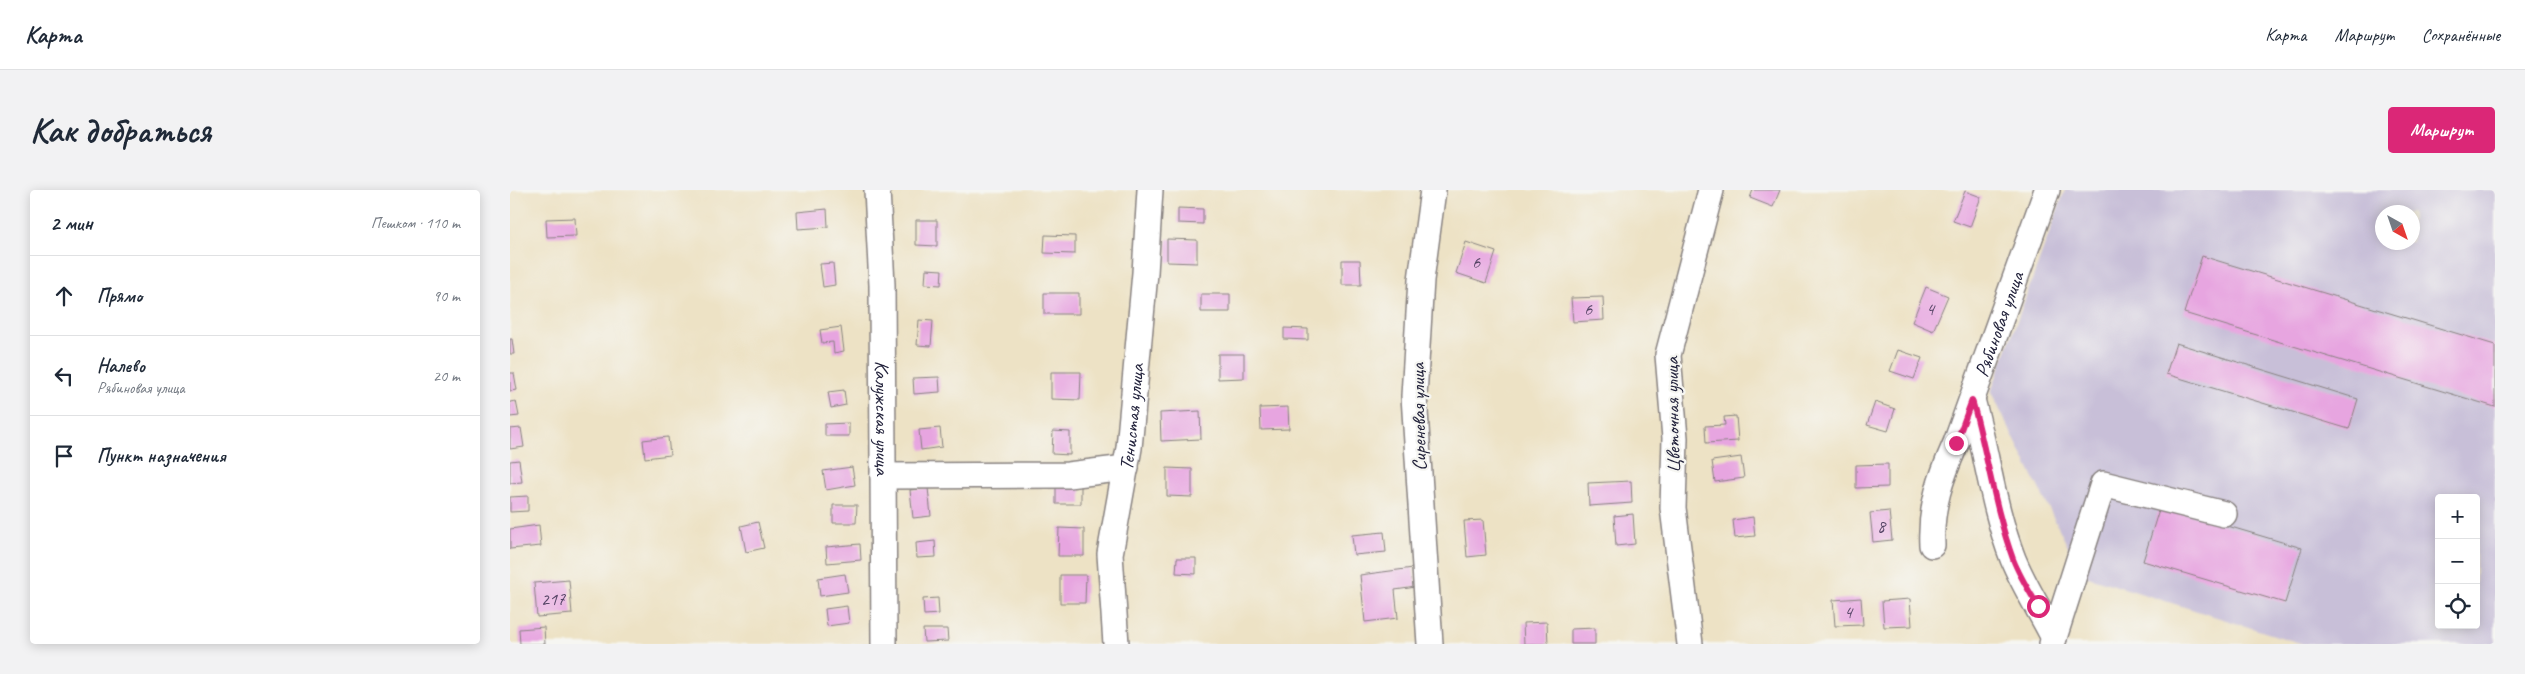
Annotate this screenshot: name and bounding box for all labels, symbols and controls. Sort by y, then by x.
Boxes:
text: Карта [25,20,82,50]
text: Карта [2265,24,2306,46]
text: Маршрут [2334,24,2394,46]
text: Сохранённые [2422,24,2500,46]
button: Маршрут [2388,107,2495,153]
text: Как добраться [30,108,211,153]
north arrow [2375,205,2420,250]
text: 2 мин [50,210,93,236]
text: Пешком · 110 m [371,213,460,233]
house number: 6 [1472,251,1481,273]
street label: Рябиновая улица [1969,267,2030,380]
icon: ahead [50,282,78,310]
text: Прямо [97,284,142,308]
text: 90 m [433,286,460,306]
house number: 6 [1584,298,1593,320]
house number: 4 [1926,298,1936,320]
text: Налево [97,354,145,378]
street label: Цветочная улица [1659,355,1686,473]
street label: Калужская улица [869,361,895,476]
street label: Сиреневая улица [1405,361,1432,471]
icon: left [50,362,78,390]
street label: Тенистая улица [1113,362,1150,472]
text: 20 m [433,366,460,386]
text: Рябиновая улица [97,378,185,398]
route end [1945,432,1968,455]
icon: arrive [50,442,78,470]
text: Пункт назначения [97,444,226,468]
map controls [2435,494,2480,629]
button: + [2435,494,2480,539]
house number: 8 [1877,515,1887,537]
button: − [2435,539,2480,584]
button: locate [2435,584,2480,629]
house number: 217 [541,588,566,610]
route start [2027,595,2050,618]
house number: 4 [1844,601,1854,623]

